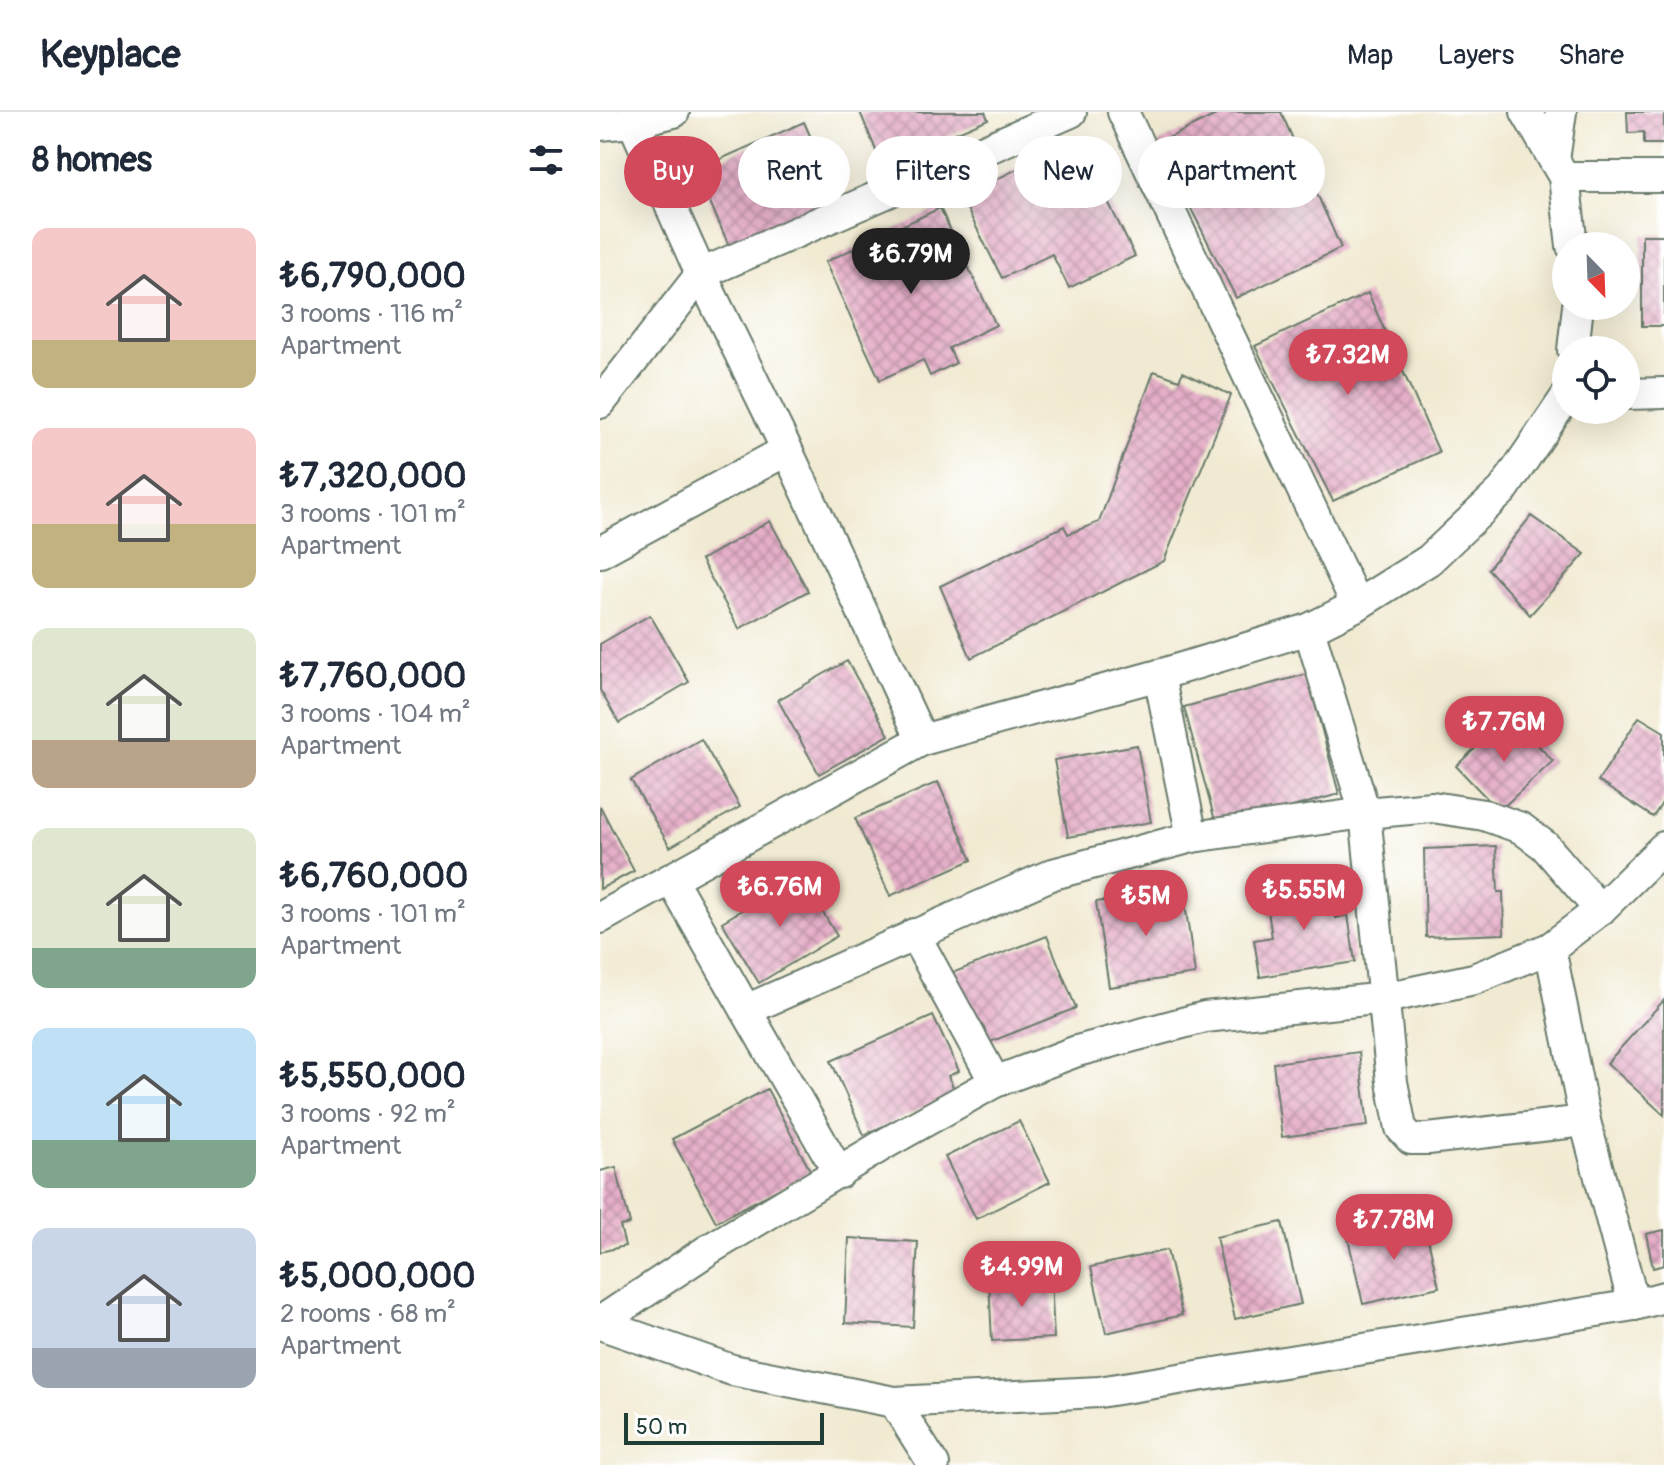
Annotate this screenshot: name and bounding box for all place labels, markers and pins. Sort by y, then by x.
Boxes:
pin: ₺6.79M [846,228,976,296]
pin: ₺7.32M [1283,329,1413,397]
pin: ₺7.76M [1439,696,1569,764]
pin: ₺6.76M [715,861,845,929]
pin: ₺5.55M [1239,864,1369,932]
pin: ₺5M [1107,870,1185,938]
pin: ₺7.78M [1329,1194,1459,1262]
pin: ₺4.99M [957,1241,1087,1309]

